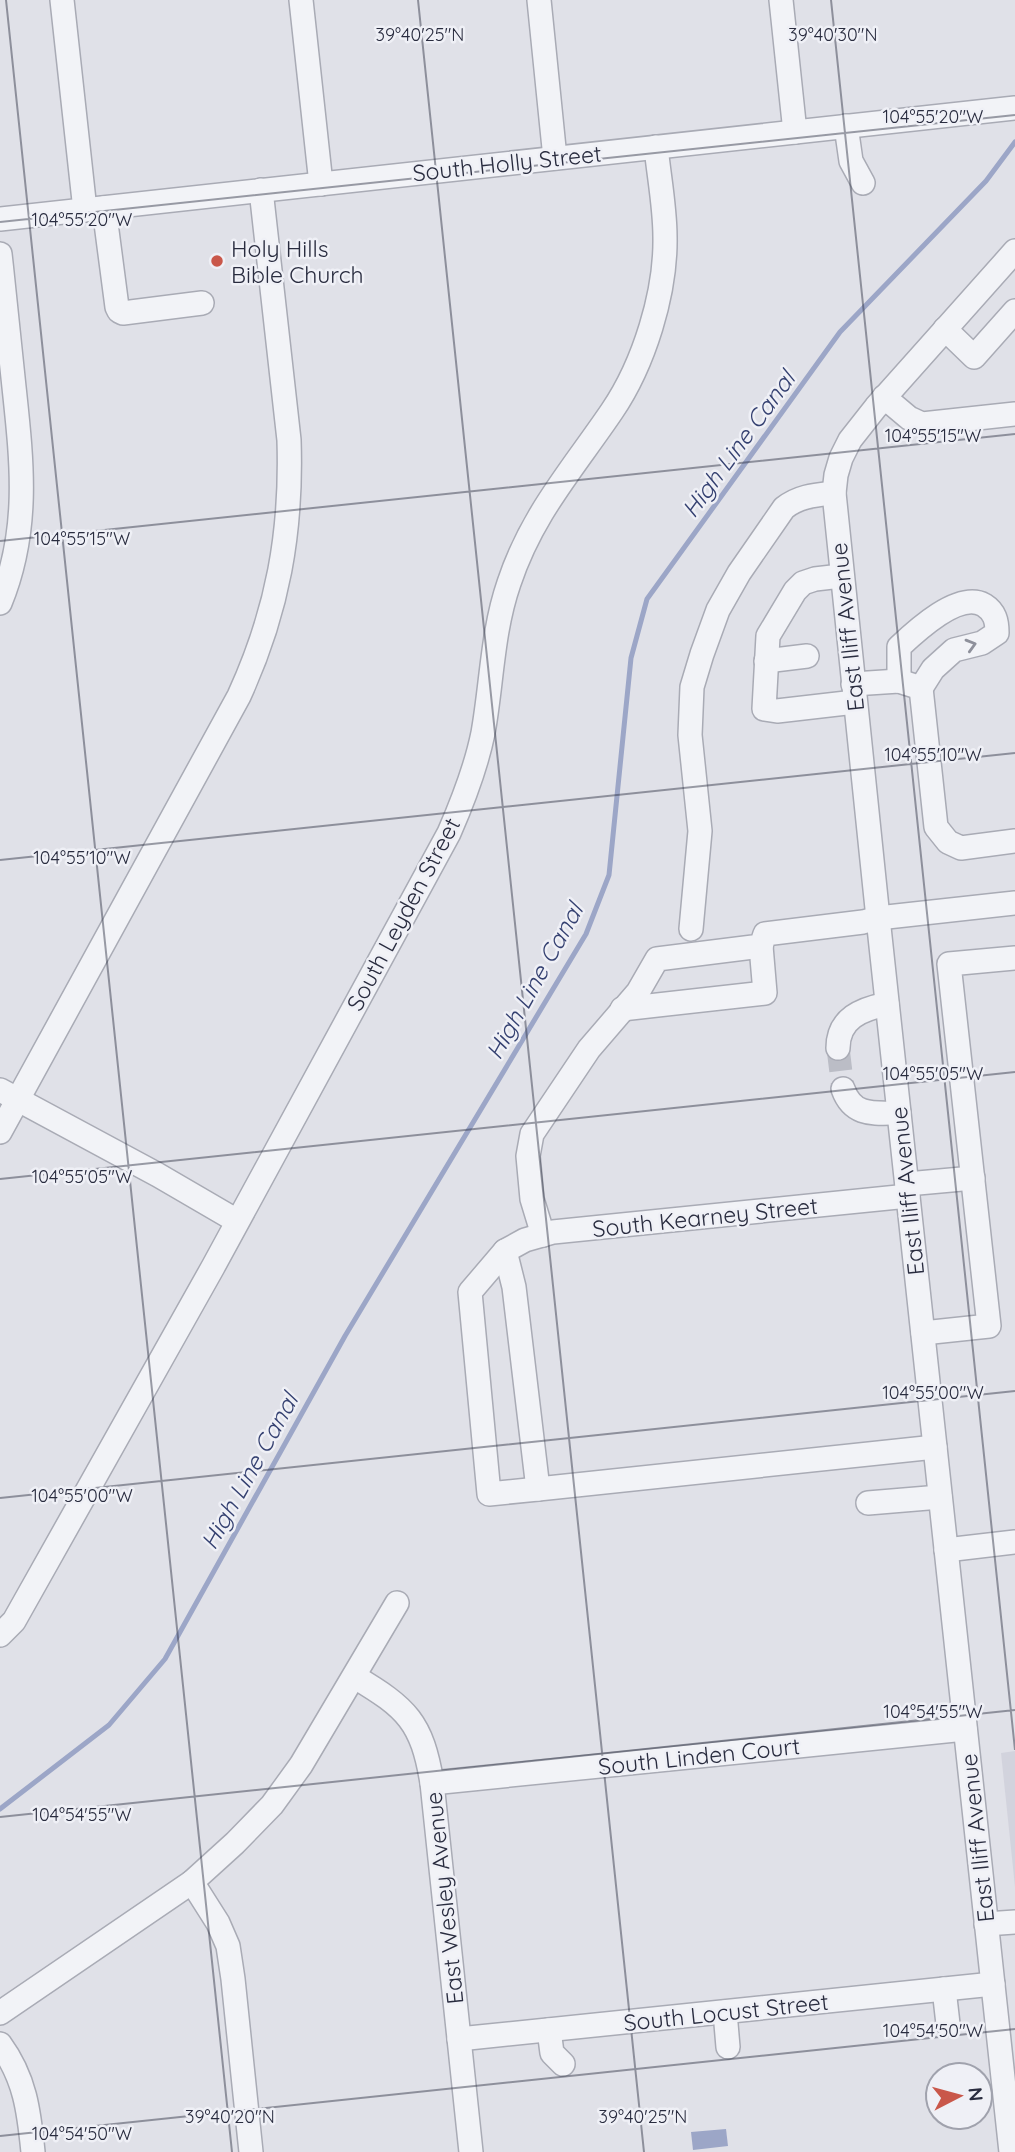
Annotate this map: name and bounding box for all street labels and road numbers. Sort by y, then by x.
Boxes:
street label: South Holly Street [411,139,603,187]
street label: East Iliff Avenue [824,541,870,713]
street label: South Leyden Street [340,812,466,1015]
street label: East Iliff Avenue [884,1105,930,1277]
street label: South Kearney Street [591,1191,819,1243]
street label: South Linden Court [597,1731,801,1781]
street label: East Iliff Avenue [954,1752,1000,1924]
street label: East Wesley Avenue [418,1790,470,2006]
street label: South Locust Street [622,1987,830,2037]

